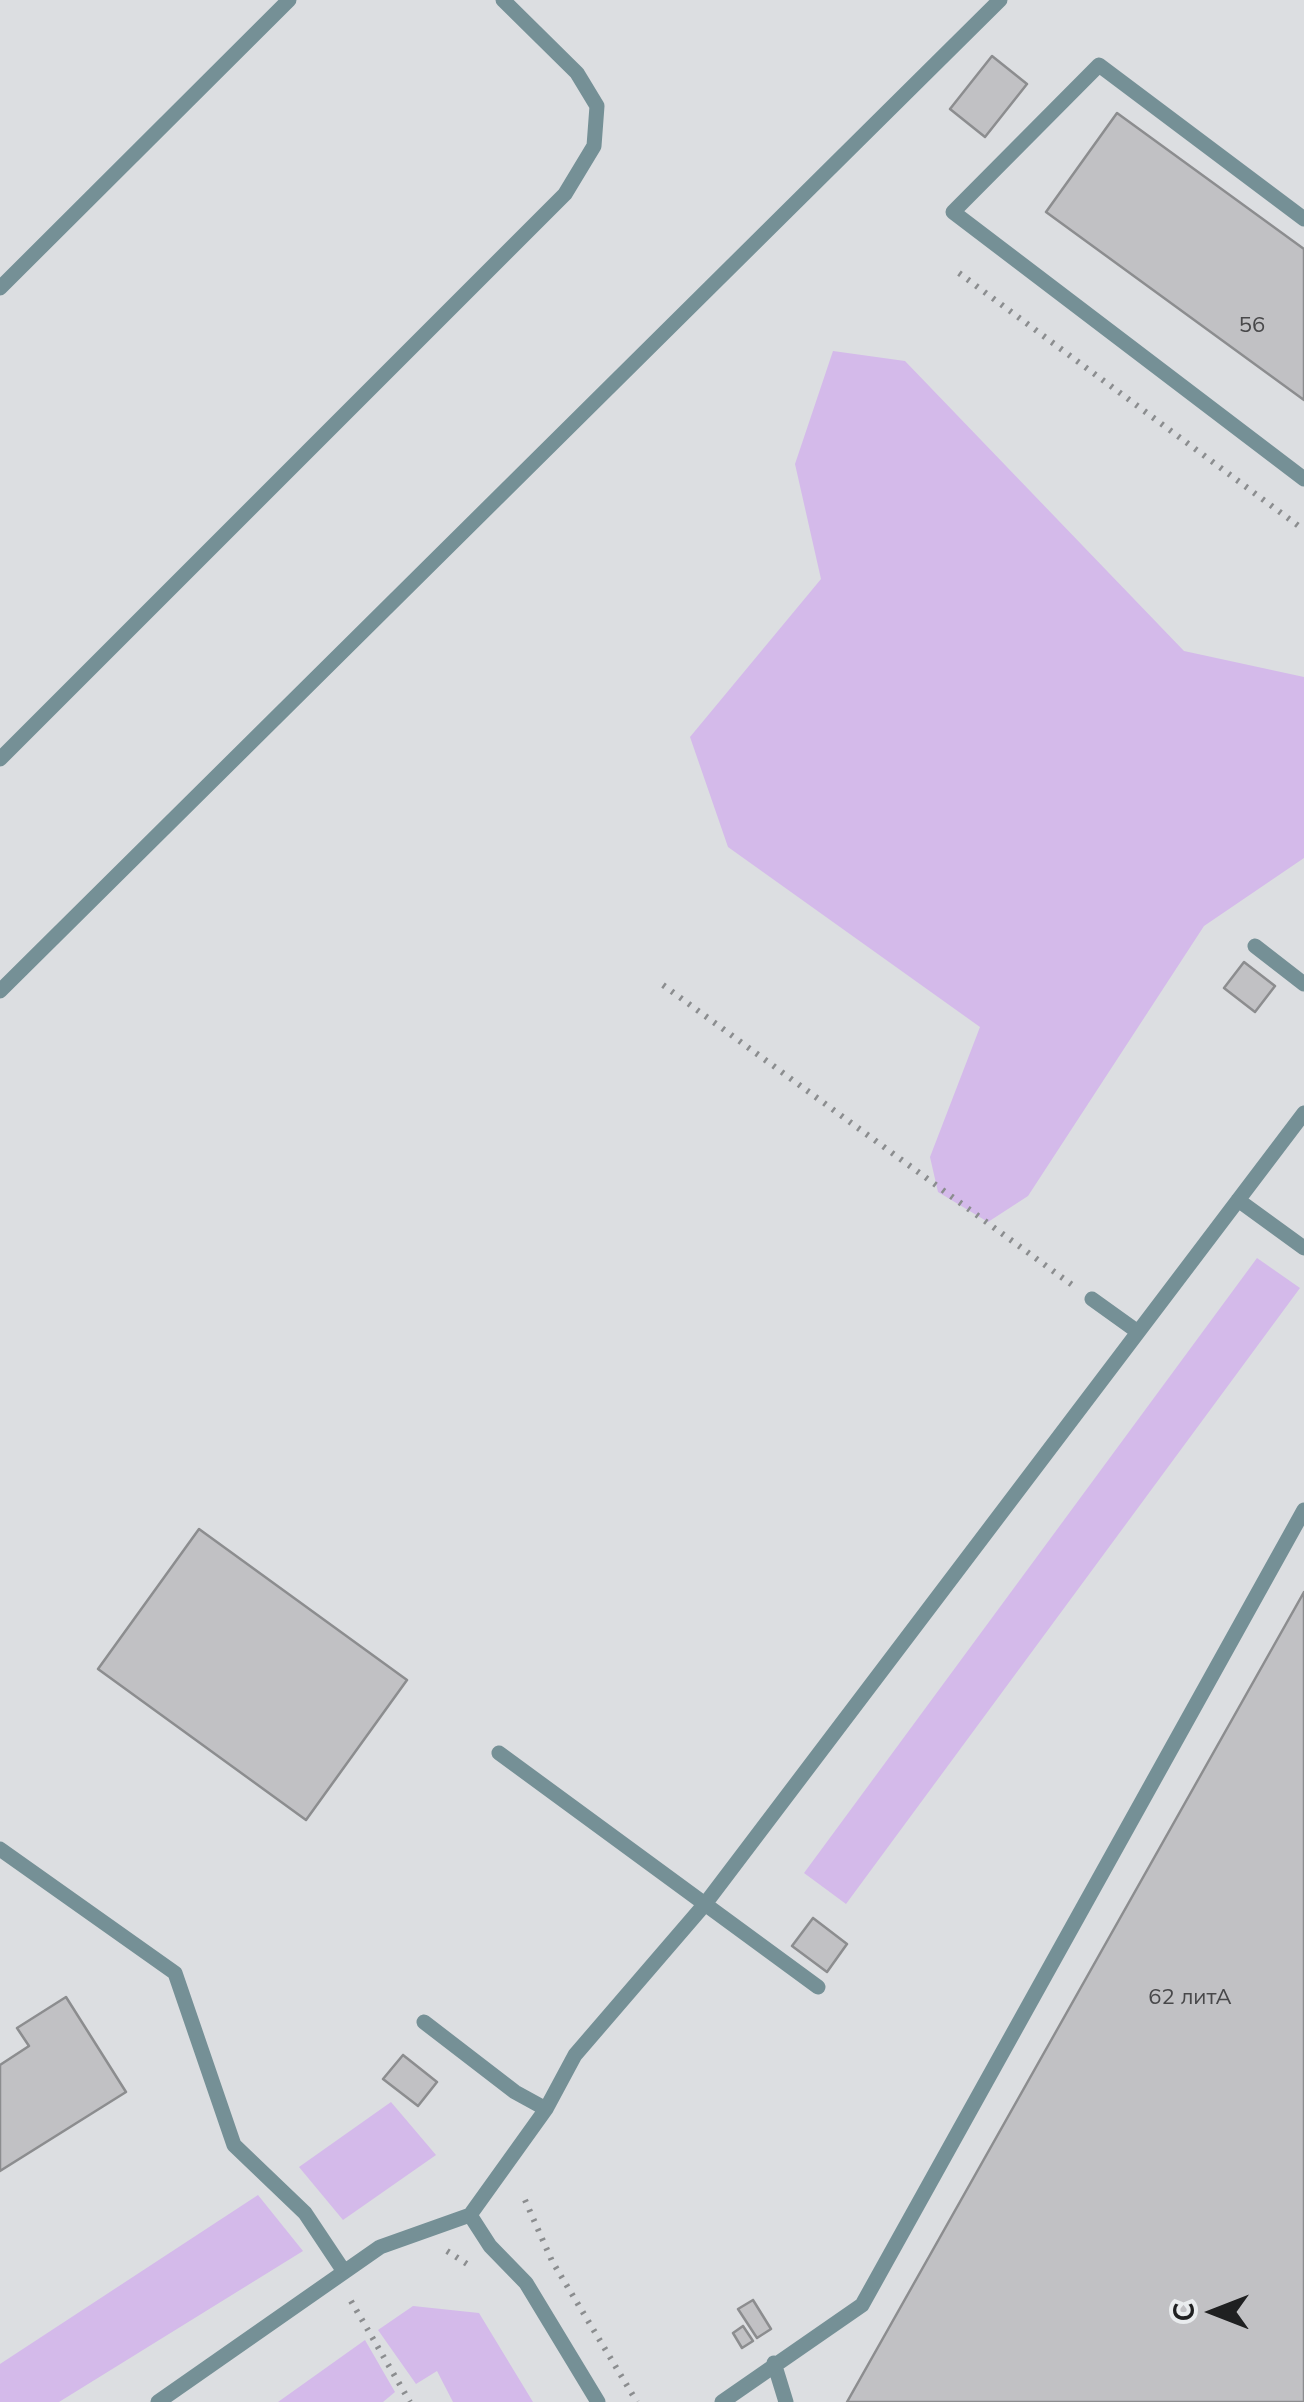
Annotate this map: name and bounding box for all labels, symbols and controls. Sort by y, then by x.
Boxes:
house number: 56 [1239,312,1265,338]
house number: 62 литА [1148,1984,1232,2010]
north arrow [1164,2262,1264,2362]
text: С [1166,2302,1201,2322]

